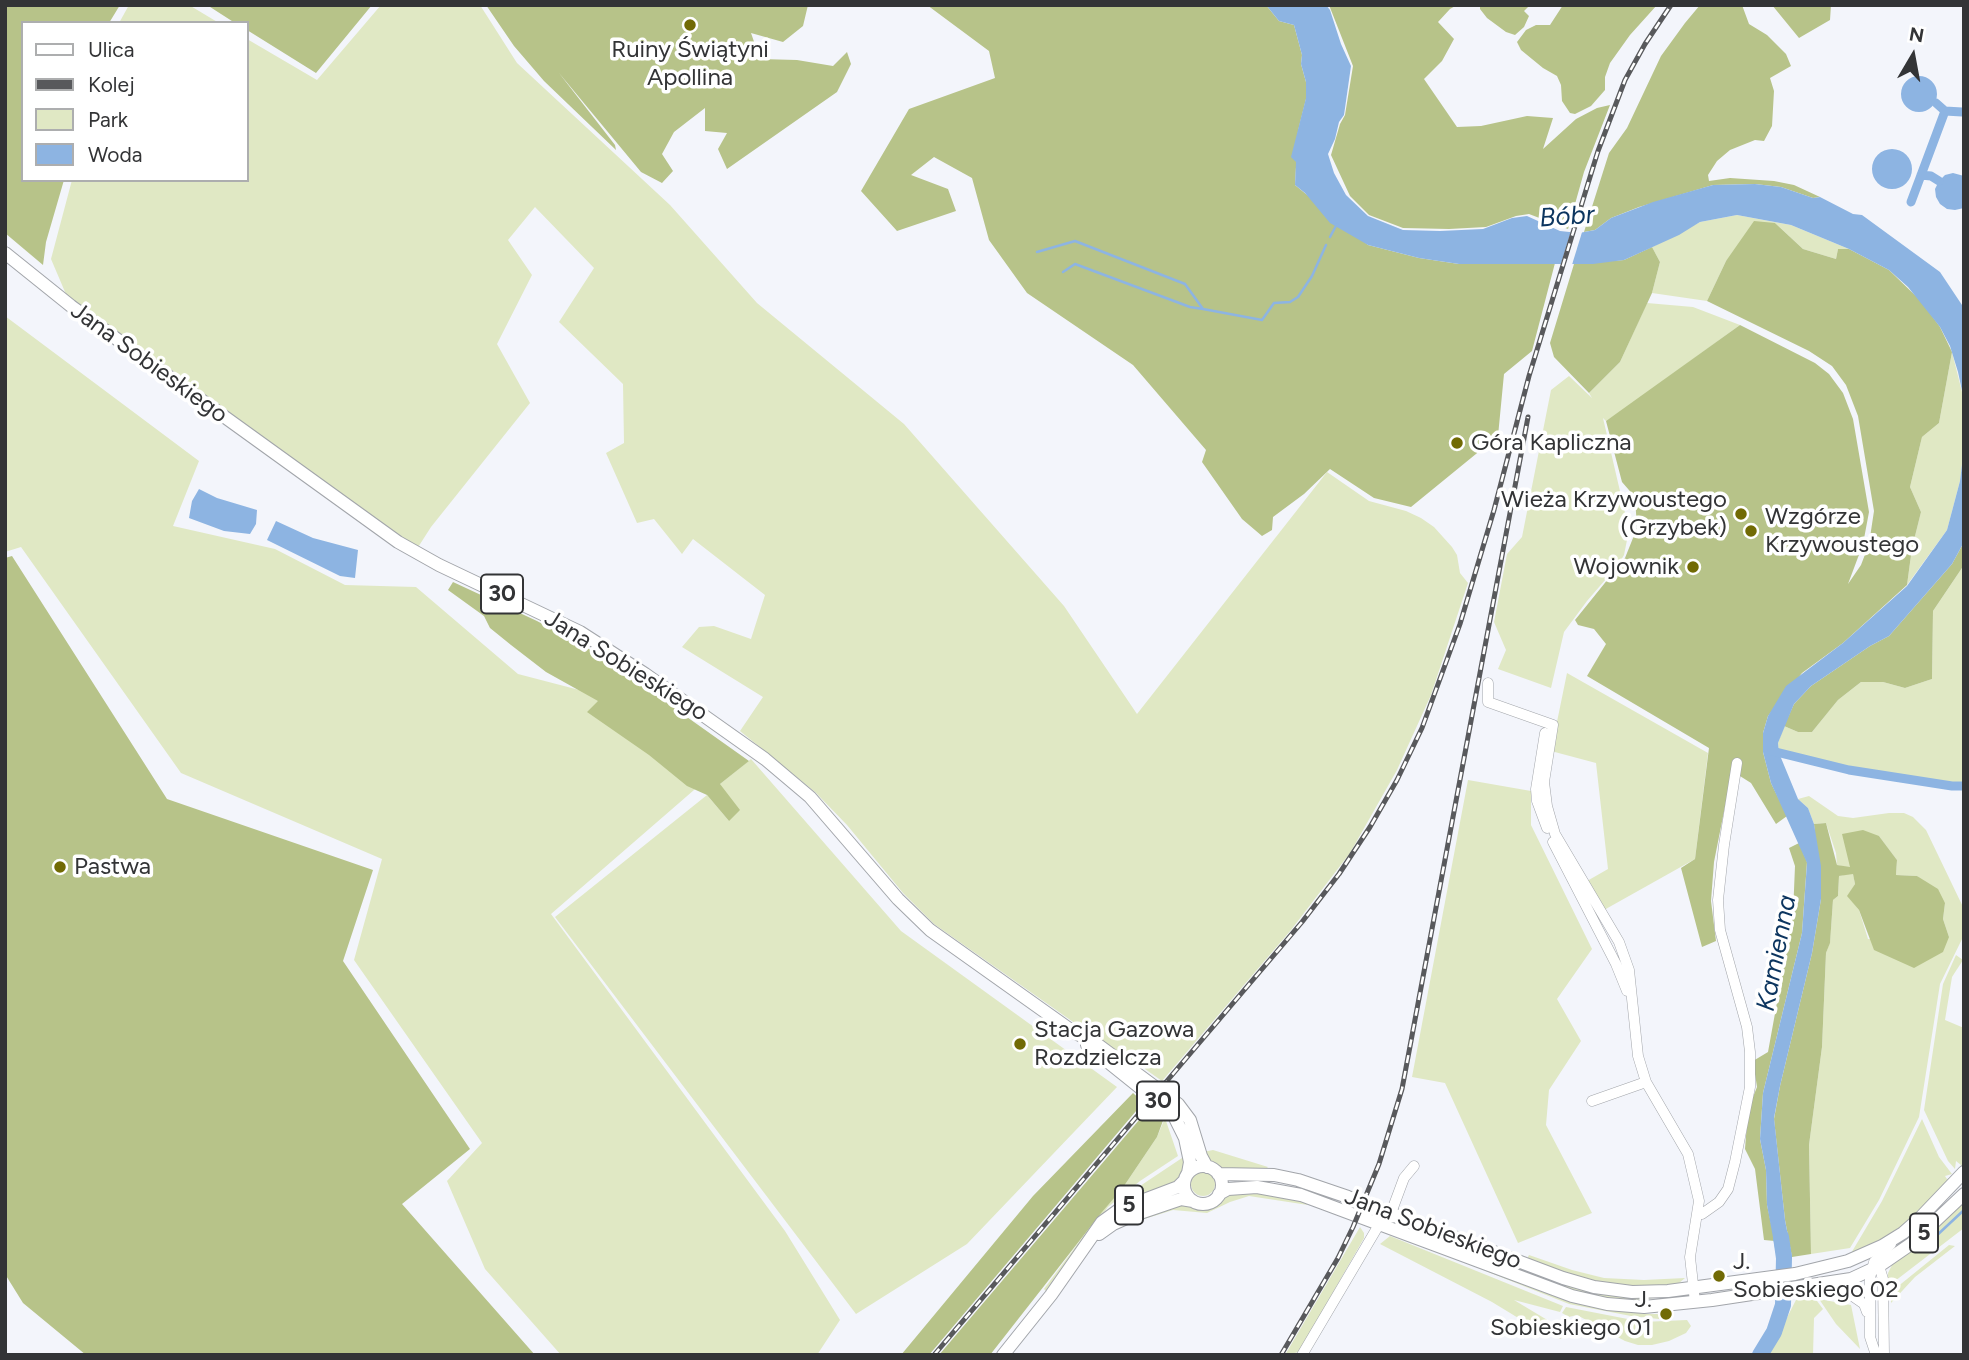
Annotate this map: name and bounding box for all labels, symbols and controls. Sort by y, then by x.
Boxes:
marker: Ruiny Świątyni Apollina [682,17,698,33]
legend [21,21,248,182]
north arrow [1878,21,1948,91]
text: N [1908,22,1926,47]
place label: Ruiny Świątyni Apollina [611,36,769,92]
text: Ulica [88,37,134,62]
text: Kolej [88,72,135,97]
text: Park [88,107,128,132]
text: Woda [88,142,143,167]
water label: Bóbr [1538,200,1596,234]
street label: Jana Sobieskiego [65,296,233,430]
place label: Góra Kapliczna [1471,429,1632,457]
marker: Góra Kapliczna [1449,435,1465,451]
place label: Wieża Krzywoustego (Grzybek) [1501,486,1727,542]
place label: Wzgórze Krzywoustego [1765,503,1919,559]
marker: Wieża Krzywoustego (Grzybek) [1733,506,1749,522]
marker: Wzgórze Krzywoustego [1743,523,1759,539]
place label: Wojownik [1574,553,1679,581]
marker: Wojownik [1685,559,1701,575]
road number: 30 [481,574,523,614]
street label: Jana Sobieskiego [539,604,713,728]
place label: Pastwa [74,853,151,881]
marker: Pastwa [52,859,68,875]
water label: Kamienna [1750,892,1804,1014]
place label: Stacja Gazowa Rozdzielcza [1034,1016,1194,1072]
marker: Stacja Gazowa Rozdzielcza [1012,1036,1028,1052]
road number: 30 [1137,1082,1179,1120]
street label: Jana Sobieskiego [1341,1182,1525,1276]
road number: 5 [1115,1186,1143,1224]
road number: 5 [1910,1214,1938,1252]
place label: J. Sobieskiego 02 [1733,1248,1899,1304]
marker: J. Sobieskiego 02 [1711,1268,1727,1284]
place label: J. Sobieskiego 01 [1490,1286,1652,1342]
marker: J. Sobieskiego 01 [1658,1306,1674,1322]

